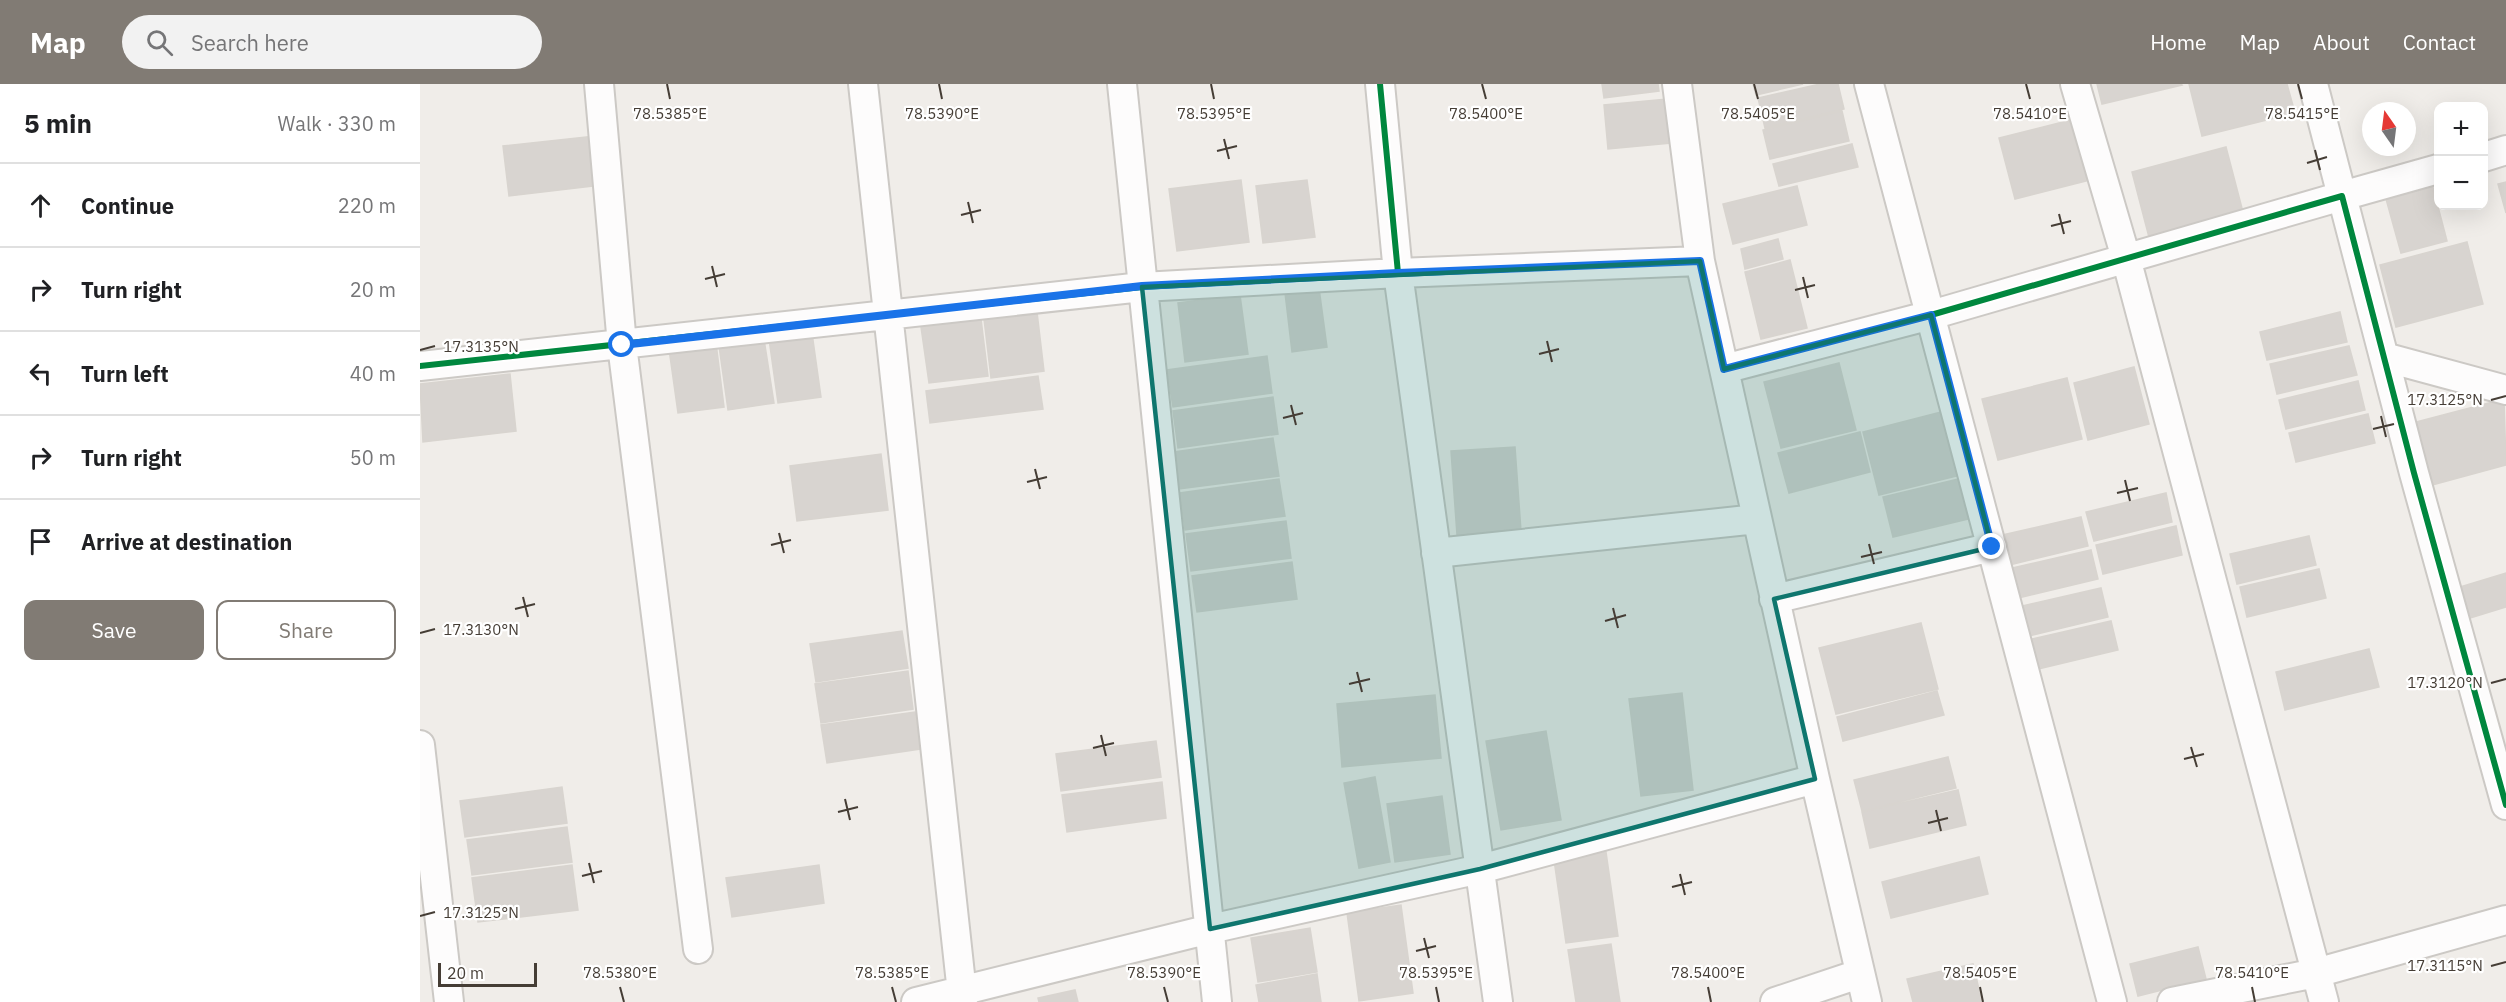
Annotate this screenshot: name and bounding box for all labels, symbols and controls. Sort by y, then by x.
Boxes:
search box [122,15,542,69]
text: Map [30,24,86,61]
icon: search [143,26,176,59]
text: Search here [191,28,309,57]
text: Home [2150,28,2207,56]
text: Map [2240,28,2280,56]
text: About [2313,28,2370,56]
text: Contact [2403,28,2476,56]
north arrow [2362,102,2416,156]
map controls [2434,102,2488,210]
button: + [2434,102,2488,156]
text: 78.5385°E [633,104,707,123]
text: 78.5390°E [905,104,979,123]
text: 78.5395°E [1177,104,1251,123]
text: 78.5400°E [1449,104,1523,123]
text: 78.5405°E [1721,104,1795,123]
text: 78.5410°E [1993,104,2067,123]
text: 78.5415°E [2265,104,2339,123]
text: 5 min [24,106,92,140]
text: Walk · 330 m [278,110,396,137]
button: − [2434,156,2488,210]
icon: ahead [24,189,57,222]
text: Continue [81,191,174,220]
text: 220 m [338,192,396,219]
icon: right [24,273,57,306]
text: Turn right [81,275,182,304]
text: 20 m [350,276,396,303]
route start [608,331,634,357]
text: 17.3135°N [443,337,519,356]
icon: left [24,357,57,390]
text: Turn left [81,359,169,388]
text: 40 m [350,360,396,387]
text: 17.3125°N [2407,390,2483,409]
icon: right [24,441,57,474]
text: Turn right [81,443,182,472]
text: 50 m [350,444,396,471]
icon: arrive [24,525,57,558]
text: Arrive at destination [81,527,292,556]
route end [1978,533,2004,559]
button: Save [24,600,204,660]
button: Share [216,600,396,660]
text: 17.3130°N [443,620,519,639]
text: 17.3120°N [2407,673,2483,692]
text: 17.3125°N [443,903,519,922]
text: 17.3115°N [2407,956,2483,975]
scale bar [438,960,537,988]
text: 20 m [447,963,484,983]
text: 78.5380°E [583,963,657,982]
text: 78.5385°E [855,963,929,982]
text: 78.5390°E [1127,963,1201,982]
text: 78.5395°E [1399,963,1473,982]
text: 78.5400°E [1671,963,1745,982]
text: 78.5405°E [1943,963,2017,982]
text: 78.5410°E [2215,963,2289,982]

